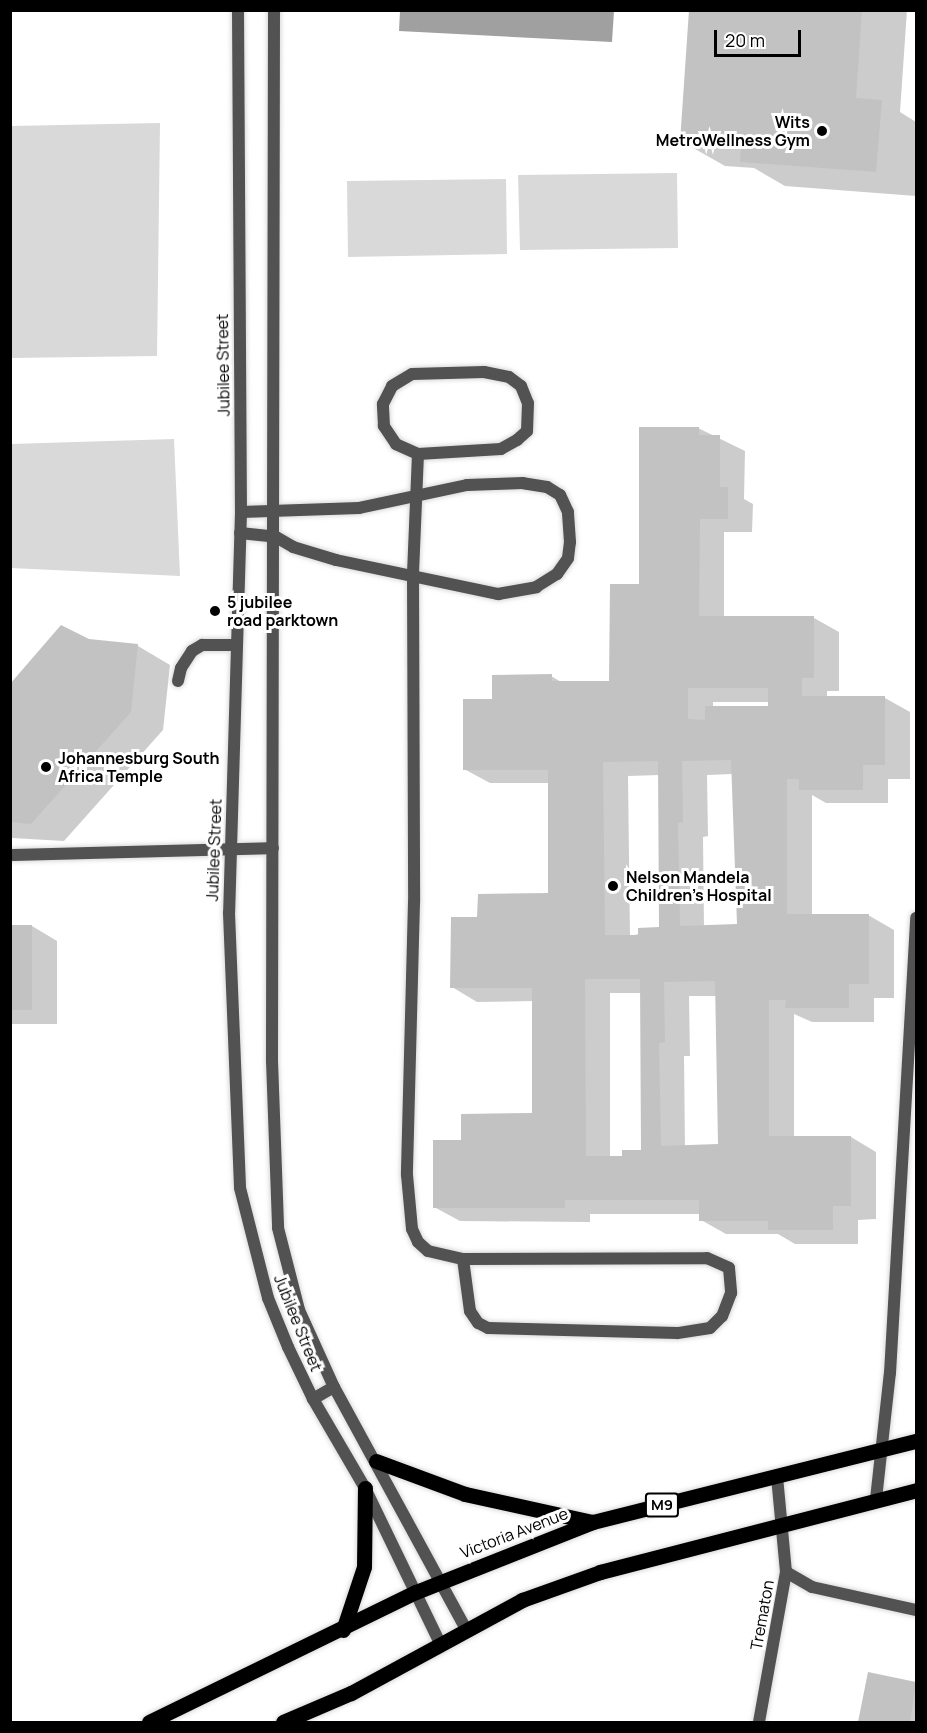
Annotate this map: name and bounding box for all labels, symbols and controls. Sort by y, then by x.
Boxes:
scale bar [717,18,804,56]
text: 20 m [725,28,765,52]
place label: Wits MetroWellness Gym [656,112,810,150]
marker: Wits MetroWellness Gym [815,124,829,138]
street label: Jubilee Street [213,313,233,417]
place label: 5 jubilee road parktown [227,592,338,630]
marker: 5 jubilee road parktown [208,604,222,618]
place label: Johannesburg South Africa Temple [58,748,220,786]
marker: Johannesburg South Africa Temple [39,760,53,774]
street label: Jubilee Street [203,798,225,902]
place label: Nelson Mandela Children's Hospital [626,867,771,905]
marker: Nelson Mandela Children's Hospital [604,877,622,895]
street label: Jubilee Street [270,1272,326,1374]
road number: M9 [644,1493,680,1517]
street label: Victoria Avenue [457,1504,571,1562]
street label: Trematon [746,1578,778,1652]

